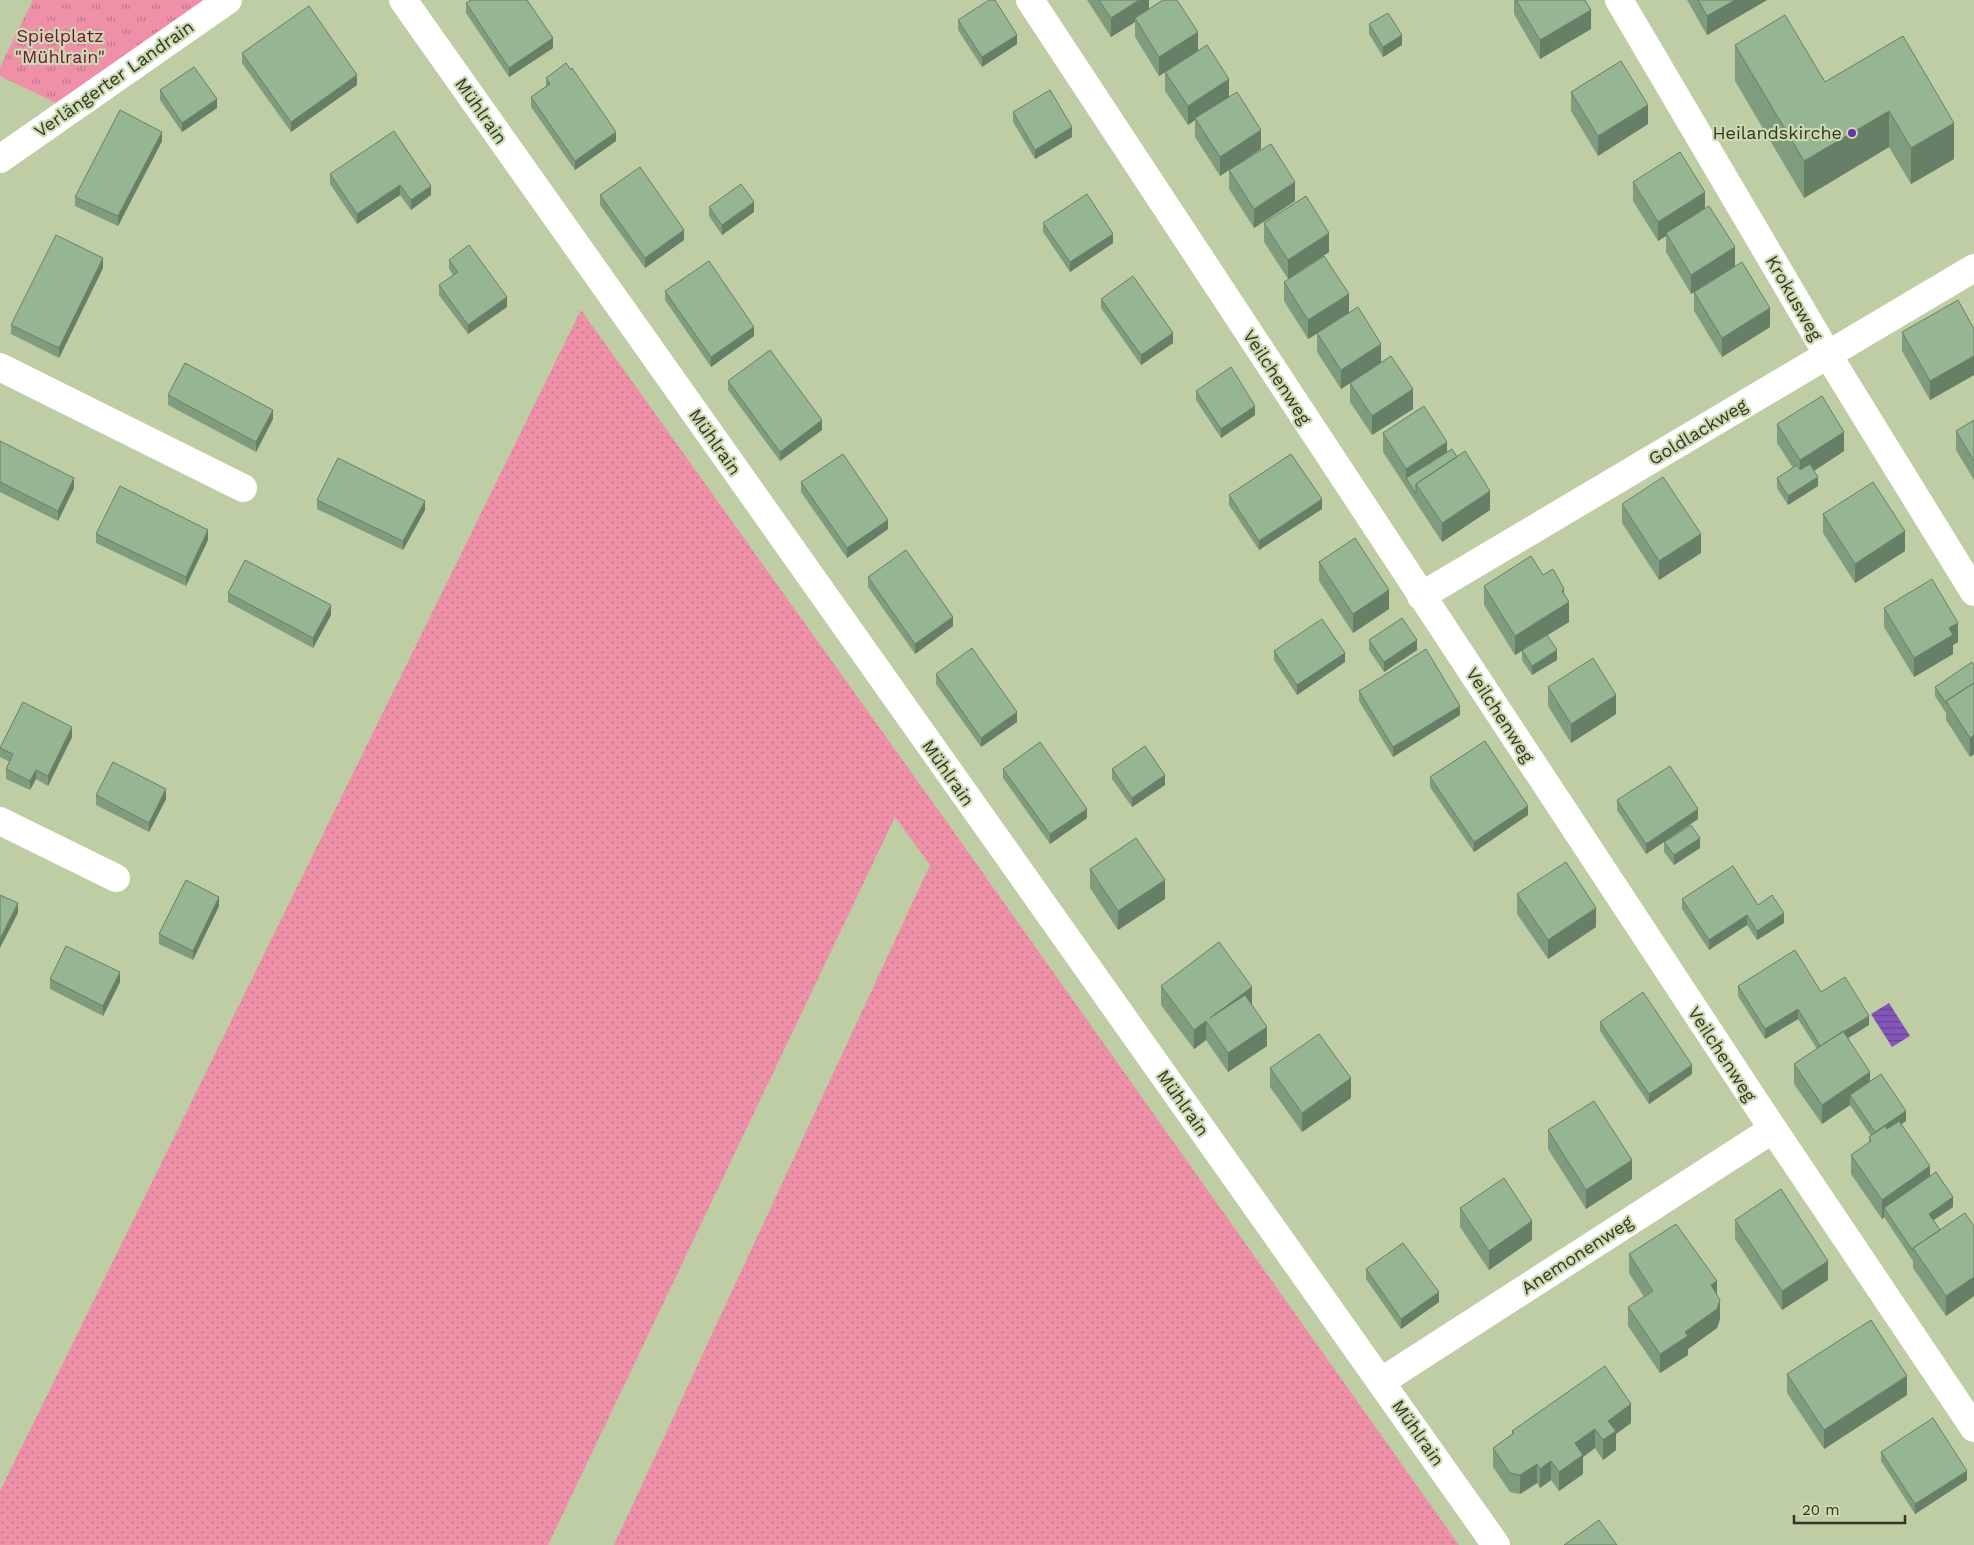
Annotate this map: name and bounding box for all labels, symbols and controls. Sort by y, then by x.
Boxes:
street label: Verlängerter Landrain [30,16,197,142]
park label: Spielplatz "Mühlrain" [15,25,105,67]
street label: Mühlrain [451,73,512,148]
place label: Heilandskirche [1712,122,1842,143]
marker: Heilandskirche [1846,127,1858,139]
street label: Krokusweg [1762,252,1827,344]
street label: Veilchenweg [1239,325,1316,428]
street label: Goldlackweg [1645,394,1751,469]
street label: Mühlrain [685,404,746,479]
street label: Veilchenweg [1462,663,1539,766]
street label: Mühlrain [918,735,979,810]
street label: Veilchenweg [1684,1002,1761,1105]
street label: Mühlrain [1153,1065,1214,1140]
street label: Anemonenweg [1517,1211,1637,1298]
street label: Mühlrain [1388,1395,1449,1470]
scale bar [1794,1492,1905,1524]
text: 20 m [1802,1501,1840,1519]

